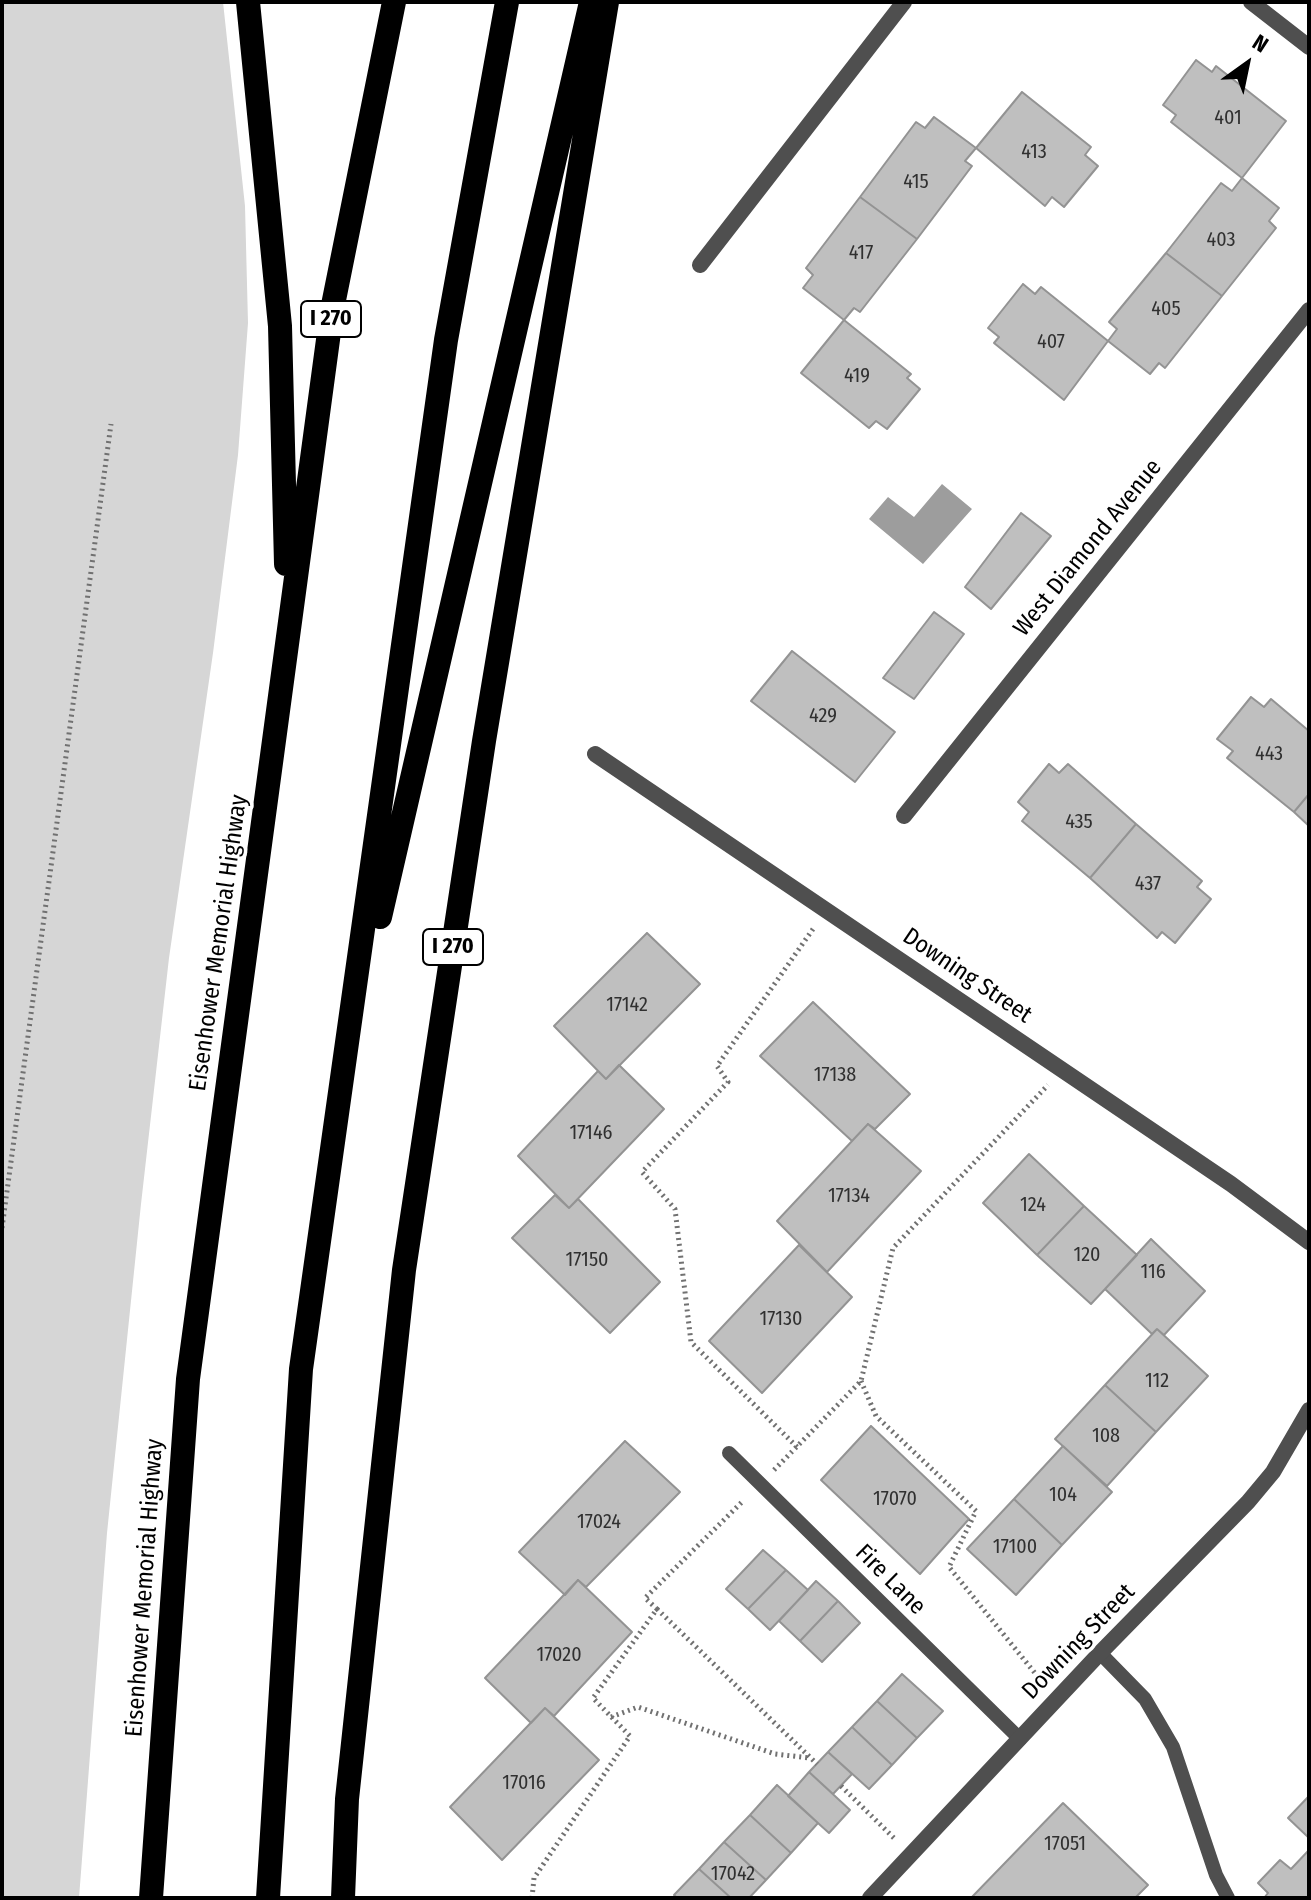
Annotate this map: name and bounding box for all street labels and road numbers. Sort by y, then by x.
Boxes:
road number: I 270 [301,301,361,337]
street label: West Diamond Avenue [1008,454,1168,642]
street label: Eisenhower Memorial Highway [184,793,254,1093]
street label: Downing Street [897,922,1037,1030]
road number: I 270 [423,929,483,965]
street label: Eisenhower Memorial Highway [120,1438,170,1738]
street label: Fire Lane [849,1539,931,1621]
street label: Downing Street [1017,1578,1141,1706]

